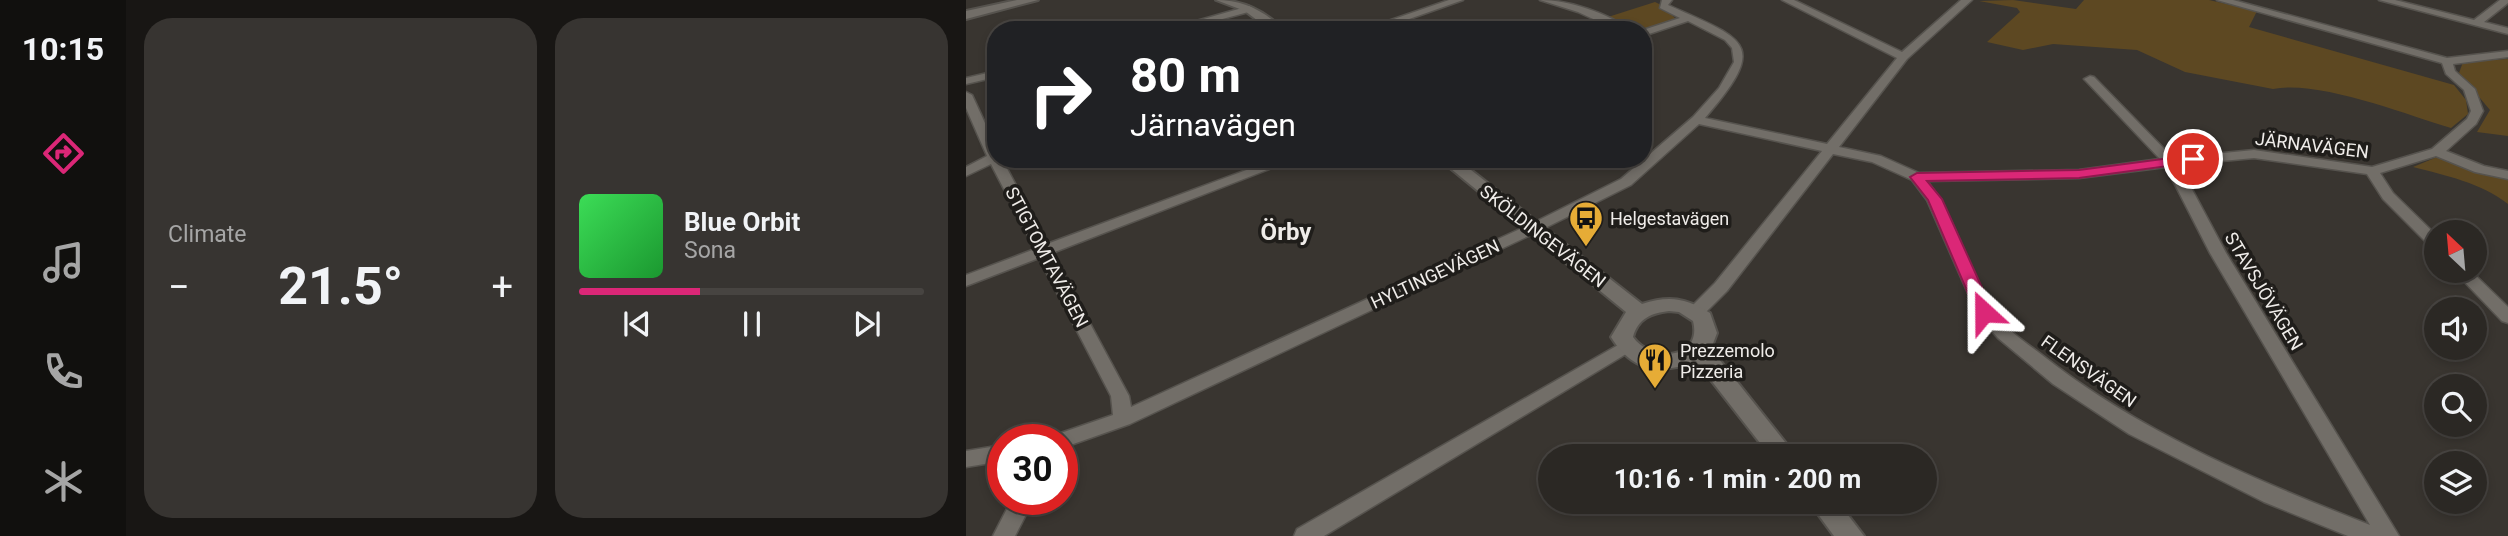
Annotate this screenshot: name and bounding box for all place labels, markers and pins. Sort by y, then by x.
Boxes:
pin [2163,129,2223,189]
bus stop icon: Helgestavägen [1567,199,1605,248]
place label: Helgestavägen [1610,208,1729,229]
place label: Prezzemolo Pizzeria [1680,340,1775,382]
restaurant icon: Prezzemolo Pizzeria [1636,341,1674,390]

